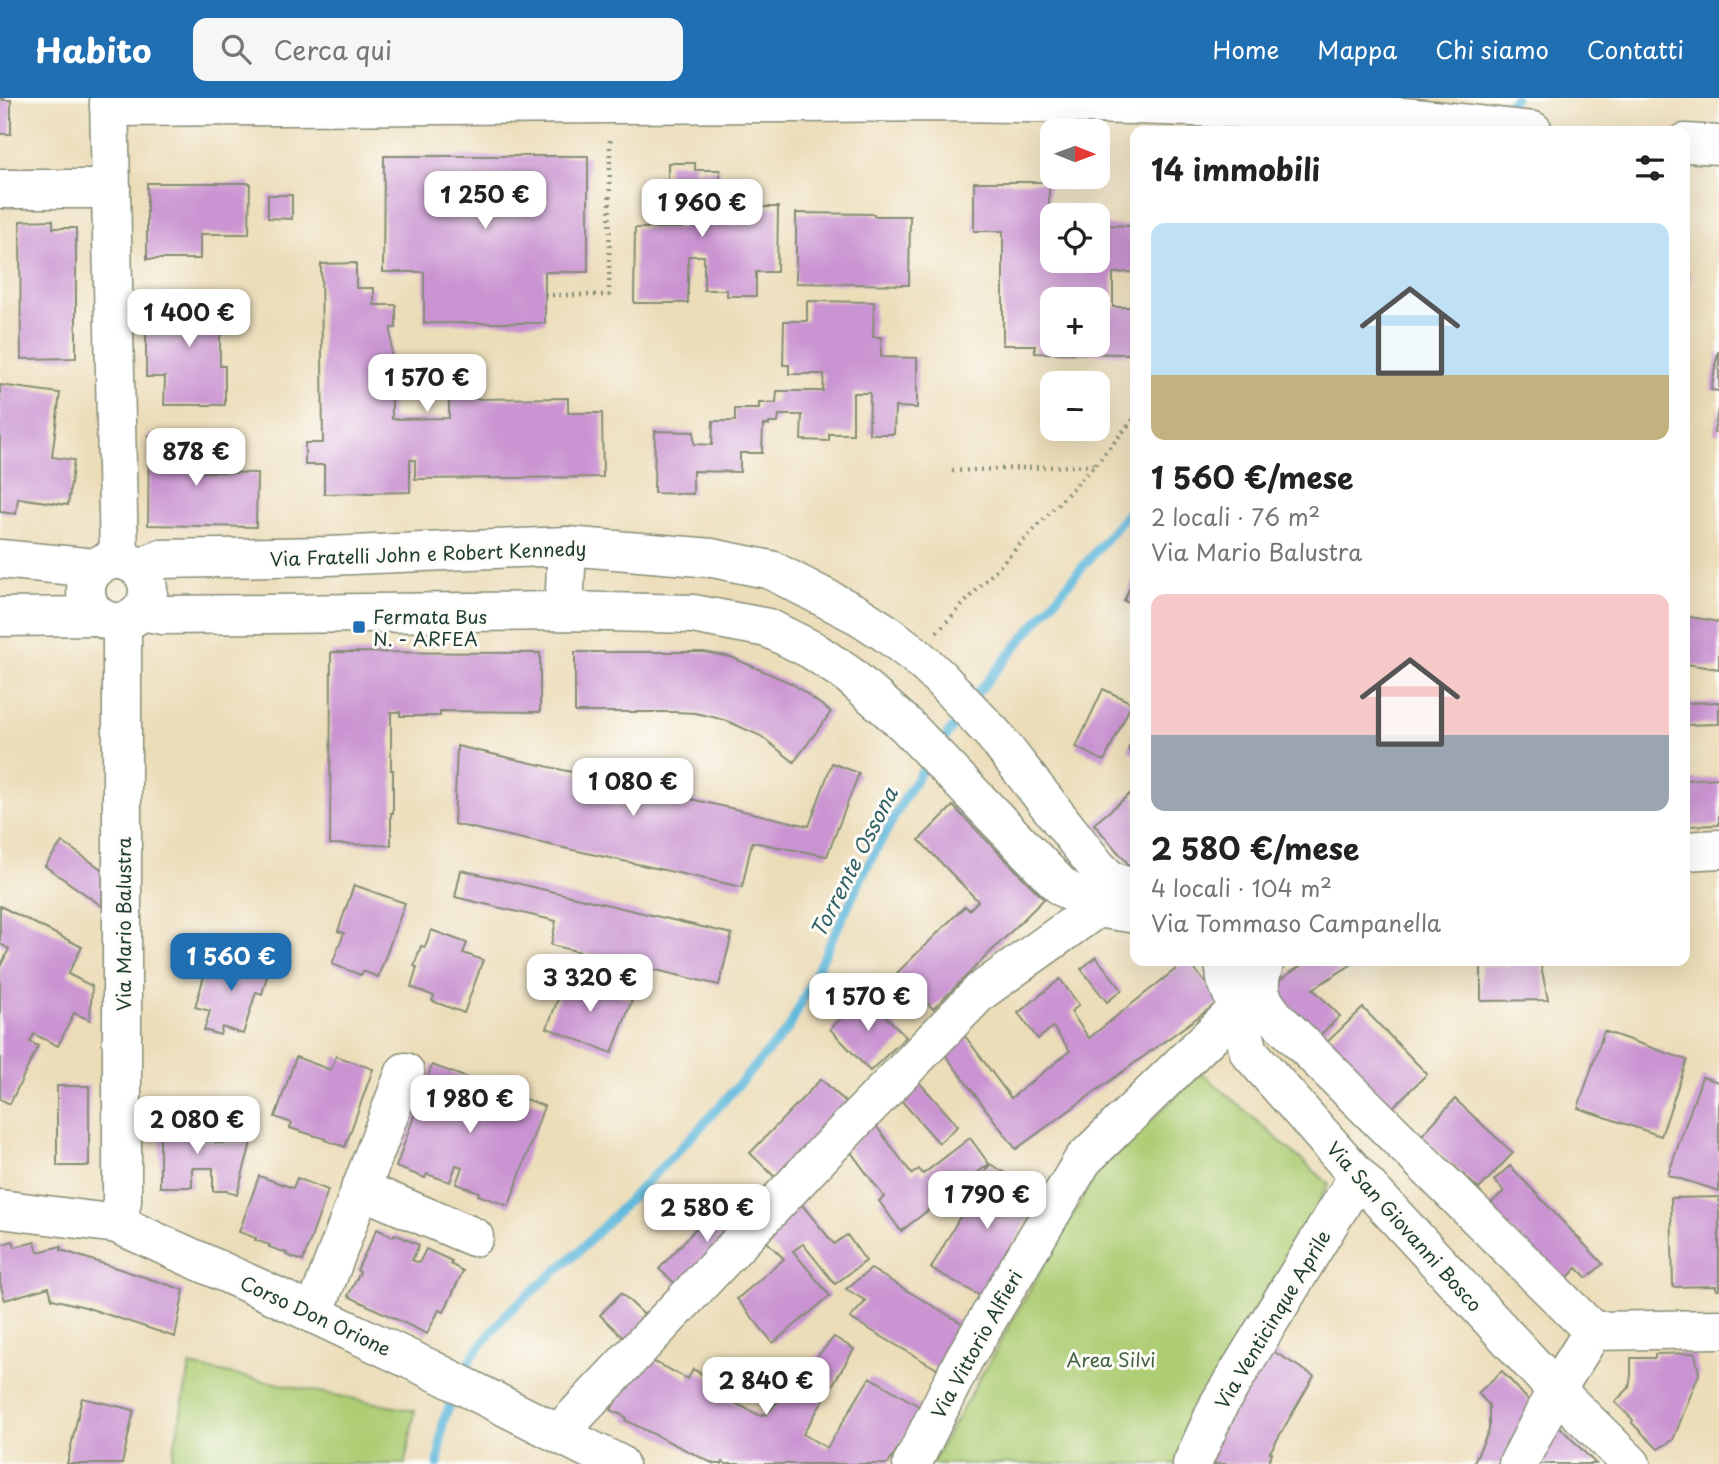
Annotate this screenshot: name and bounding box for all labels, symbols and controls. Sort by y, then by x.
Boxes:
search box [193,18,683,81]
text: Habito [35,24,151,74]
icon: search [217,30,255,68]
text: Cerca qui [273,30,392,69]
text: Home [1213,31,1279,67]
text: Mappa [1317,31,1397,67]
text: Chi siamo [1435,31,1549,67]
text: Contatti [1587,31,1684,67]
north arrow [1040,119,1110,189]
map controls [1040,119,1110,441]
text: 14 immobili [1151,146,1320,191]
icon: filters [1631,149,1669,187]
pin: 1 250 € [420,172,550,231]
text: 1 250 € [440,176,530,211]
pin: 1 960 € [637,180,767,239]
text: 1 960 € [658,184,746,219]
button: locate [1040,203,1110,273]
icon: home [1347,268,1473,394]
button: + [1040,287,1110,357]
pin: 1 400 € [124,289,254,349]
text: 1 400 € [143,294,235,329]
pin: 1 570 € [362,354,492,414]
text: 1 570 € [384,359,470,394]
button: − [1040,371,1110,441]
pin: 878 € [147,428,245,488]
text: 878 € [162,433,230,468]
text: 1 560 €/mese [1151,454,1353,499]
text: 2 locali · 76 m² [1151,499,1320,534]
street label: Via Fratelli John e Robert Kennedy [269,533,587,573]
text: Via Mario Balustra [1151,534,1362,569]
place label: Fermata Bus N. - ARFEA [373,602,487,652]
marker: Fermata Bus N. - ARFEA [351,619,367,635]
icon: home [1347,639,1473,765]
pin: 1 080 € [568,758,698,818]
text: 1 080 € [588,763,678,798]
water label: Torrente Ossona [801,780,905,943]
text: 2 580 €/mese [1151,825,1359,870]
street label: Via Mario Balustra [109,836,137,1011]
text: 4 locali · 104 m² [1151,870,1332,905]
text: Via Tommaso Campanella [1151,905,1441,940]
pin: 1 560 € [166,934,296,993]
text: 1 560 € [186,938,276,973]
pin: 3 320 € [525,954,655,1014]
text: 3 320 € [543,959,637,994]
pin: 1 570 € [803,974,933,1033]
text: 1 570 € [825,978,911,1013]
pin: 1 980 € [405,1076,535,1135]
text: 1 980 € [426,1080,514,1115]
pin: 2 080 € [132,1096,262,1156]
text: 2 080 € [150,1101,244,1136]
street label: Via San Giovanni Bosco [1321,1135,1489,1317]
pin: 1 790 € [922,1172,1052,1231]
text: 1 790 € [944,1176,1030,1211]
pin: 2 580 € [642,1184,772,1244]
text: 2 580 € [660,1189,754,1224]
street label: Via Venticinque Aprile [1207,1224,1337,1414]
street label: Via Vittorio Alfieri [924,1265,1028,1423]
street label: Corso Don Orione [236,1268,396,1362]
park label: Area Silvi [1066,1345,1156,1373]
pin: 2 840 € [701,1358,831,1417]
text: 2 840 € [719,1362,813,1397]

